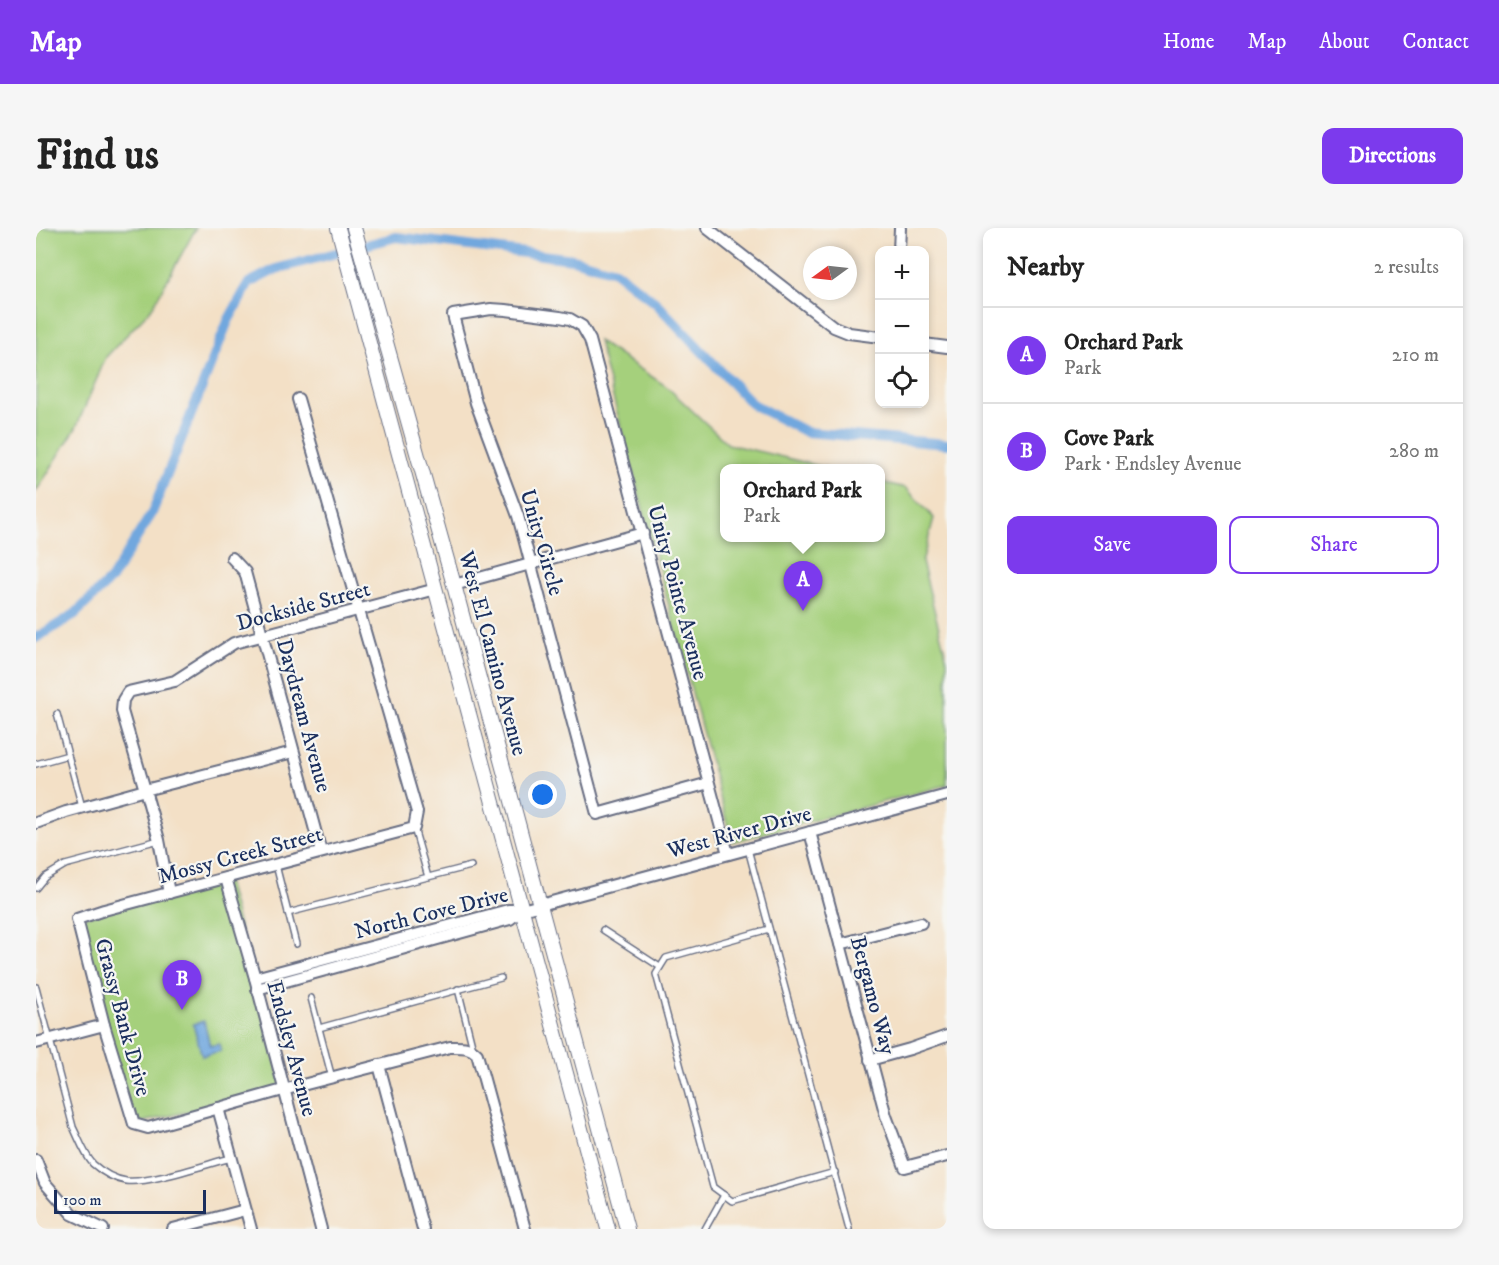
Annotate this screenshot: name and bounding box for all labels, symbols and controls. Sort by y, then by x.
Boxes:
text: Map [30,25,82,60]
text: Home [1163,29,1215,55]
text: Map [1248,29,1286,55]
text: About [1319,29,1370,55]
text: Contact [1403,29,1469,55]
button: Directions [1322,128,1463,184]
text: Find us [36,130,159,182]
north arrow [803,246,857,300]
map controls [875,246,929,408]
button: + [875,246,929,300]
text: Nearby [1007,251,1084,284]
text: 2 results [1374,255,1439,280]
button: − [875,300,929,354]
text: Orchard Park [1064,329,1183,356]
text: A [1020,343,1033,368]
text: 210 m [1392,343,1439,368]
button: locate [875,354,929,408]
text: Park [1064,356,1101,381]
text: Cove Park [1064,425,1154,452]
text: B [1020,439,1033,464]
text: 280 m [1389,439,1439,464]
text: Park · Endsley Avenue [1064,452,1242,477]
popup [720,464,885,542]
text: Orchard Park [743,477,862,504]
street label: Unity Circle [514,486,570,599]
street label: Unity Pointe Avenue [641,502,714,683]
text: Park [743,504,780,529]
button: Save [1007,516,1217,574]
button: Share [1229,516,1439,574]
street label: West El Camino Avenue [452,547,533,759]
pin: A [784,562,822,611]
street label: Dockside Street [234,576,373,637]
street label: Daydream Avenue [270,635,337,795]
your location [528,780,557,809]
street label: West River Drive [663,800,814,865]
street label: Mossy Creek Street [155,821,325,890]
street label: North Cove Drive [352,881,511,946]
street label: Bergamo Way [844,933,901,1058]
street label: Grassy Bank Drive [89,936,157,1099]
pin: B [162,960,202,1010]
street label: Endsley Avenue [260,977,323,1119]
scale bar [54,1187,206,1214]
text: 100 m [63,1190,102,1210]

